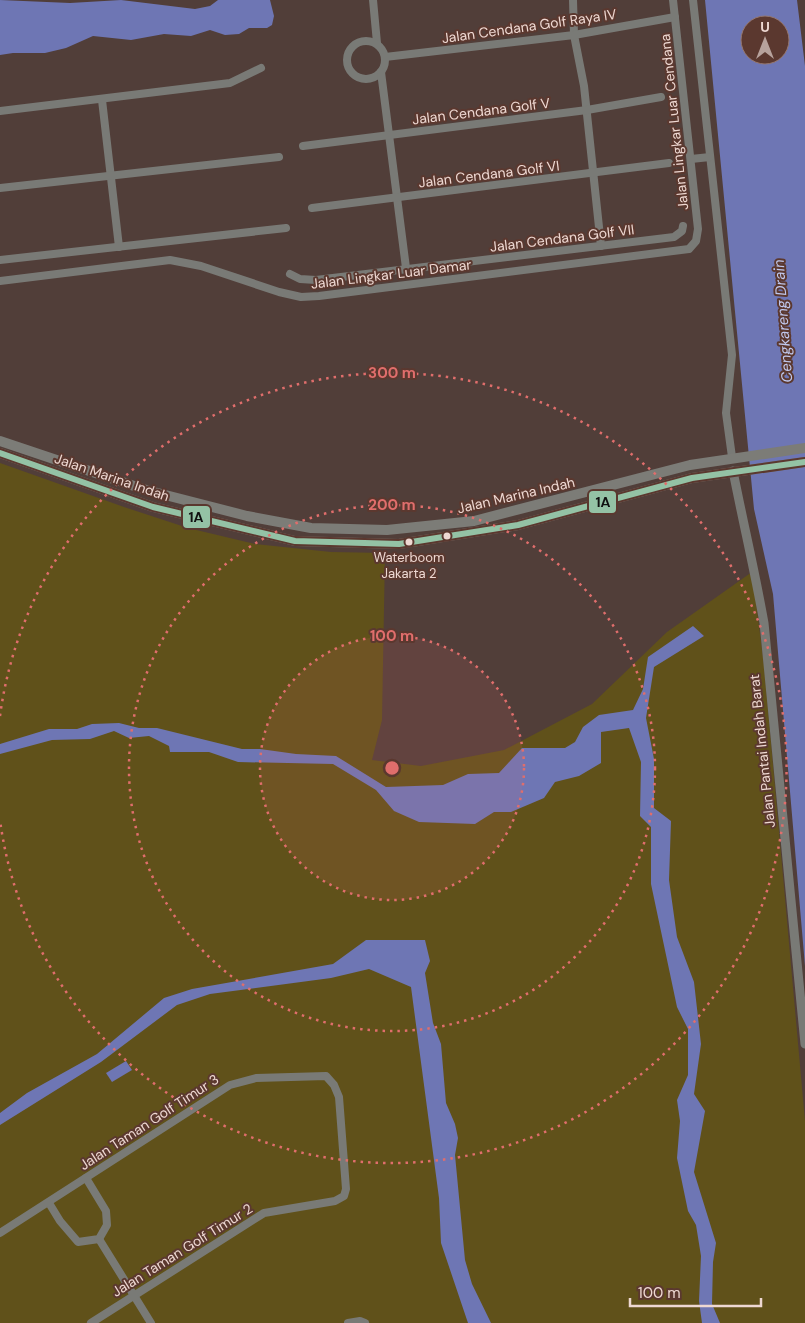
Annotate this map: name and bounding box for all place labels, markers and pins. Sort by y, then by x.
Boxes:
unlabelled marker [442,531,452,541]
marker: Waterboom Jakarta 2 [404,537,414,547]
place label: Waterboom Jakarta 2 [373,549,445,582]
centre of rings [383,759,401,777]

